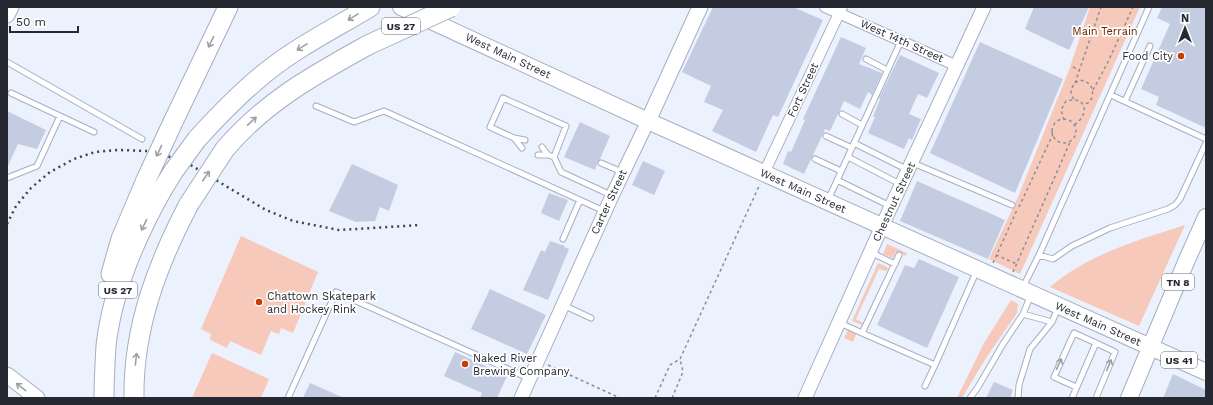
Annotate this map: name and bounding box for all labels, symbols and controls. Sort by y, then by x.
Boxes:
scale bar [10,8,78,34]
north arrow [1165,8,1205,48]
text: N [1181,12,1189,25]
one-way arrow [347,14,359,22]
text: 50 m [16,15,46,29]
street label: West 14th Street [858,17,946,65]
road number: US 27 [382,18,420,34]
park label: Main Terrain [1072,25,1138,38]
street label: West Main Street [463,30,553,82]
one-way arrow [207,36,214,48]
one-way arrow [296,44,308,52]
place label: Food City [1122,50,1173,63]
marker: Food City [1176,51,1186,61]
street label: Fort Street [785,60,821,119]
one-way arrow [247,116,257,126]
one-way arrow [155,144,162,156]
street label: Chestnut Street [870,160,918,244]
street label: West Main Street [758,166,848,216]
street label: Carter Street [588,167,630,236]
one-way arrow [202,171,210,182]
one-way arrow [140,219,147,231]
road number: TN 8 [1162,274,1194,290]
road number: US 27 [99,282,137,298]
place label: Chattown Skatepark and Hockey Rink [267,290,376,316]
marker: Chattown Skatepark and Hockey Rink [254,297,264,307]
street label: West Main Street [1053,299,1143,349]
place label: Naked River Brewing Company [473,352,570,378]
road number: US 41 [1161,352,1197,368]
one-way arrow [132,353,140,366]
marker: Naked River Brewing Company [460,359,470,369]
one-way arrow [1056,359,1063,371]
one-way arrow [1106,360,1114,372]
one-way arrow [16,383,27,391]

